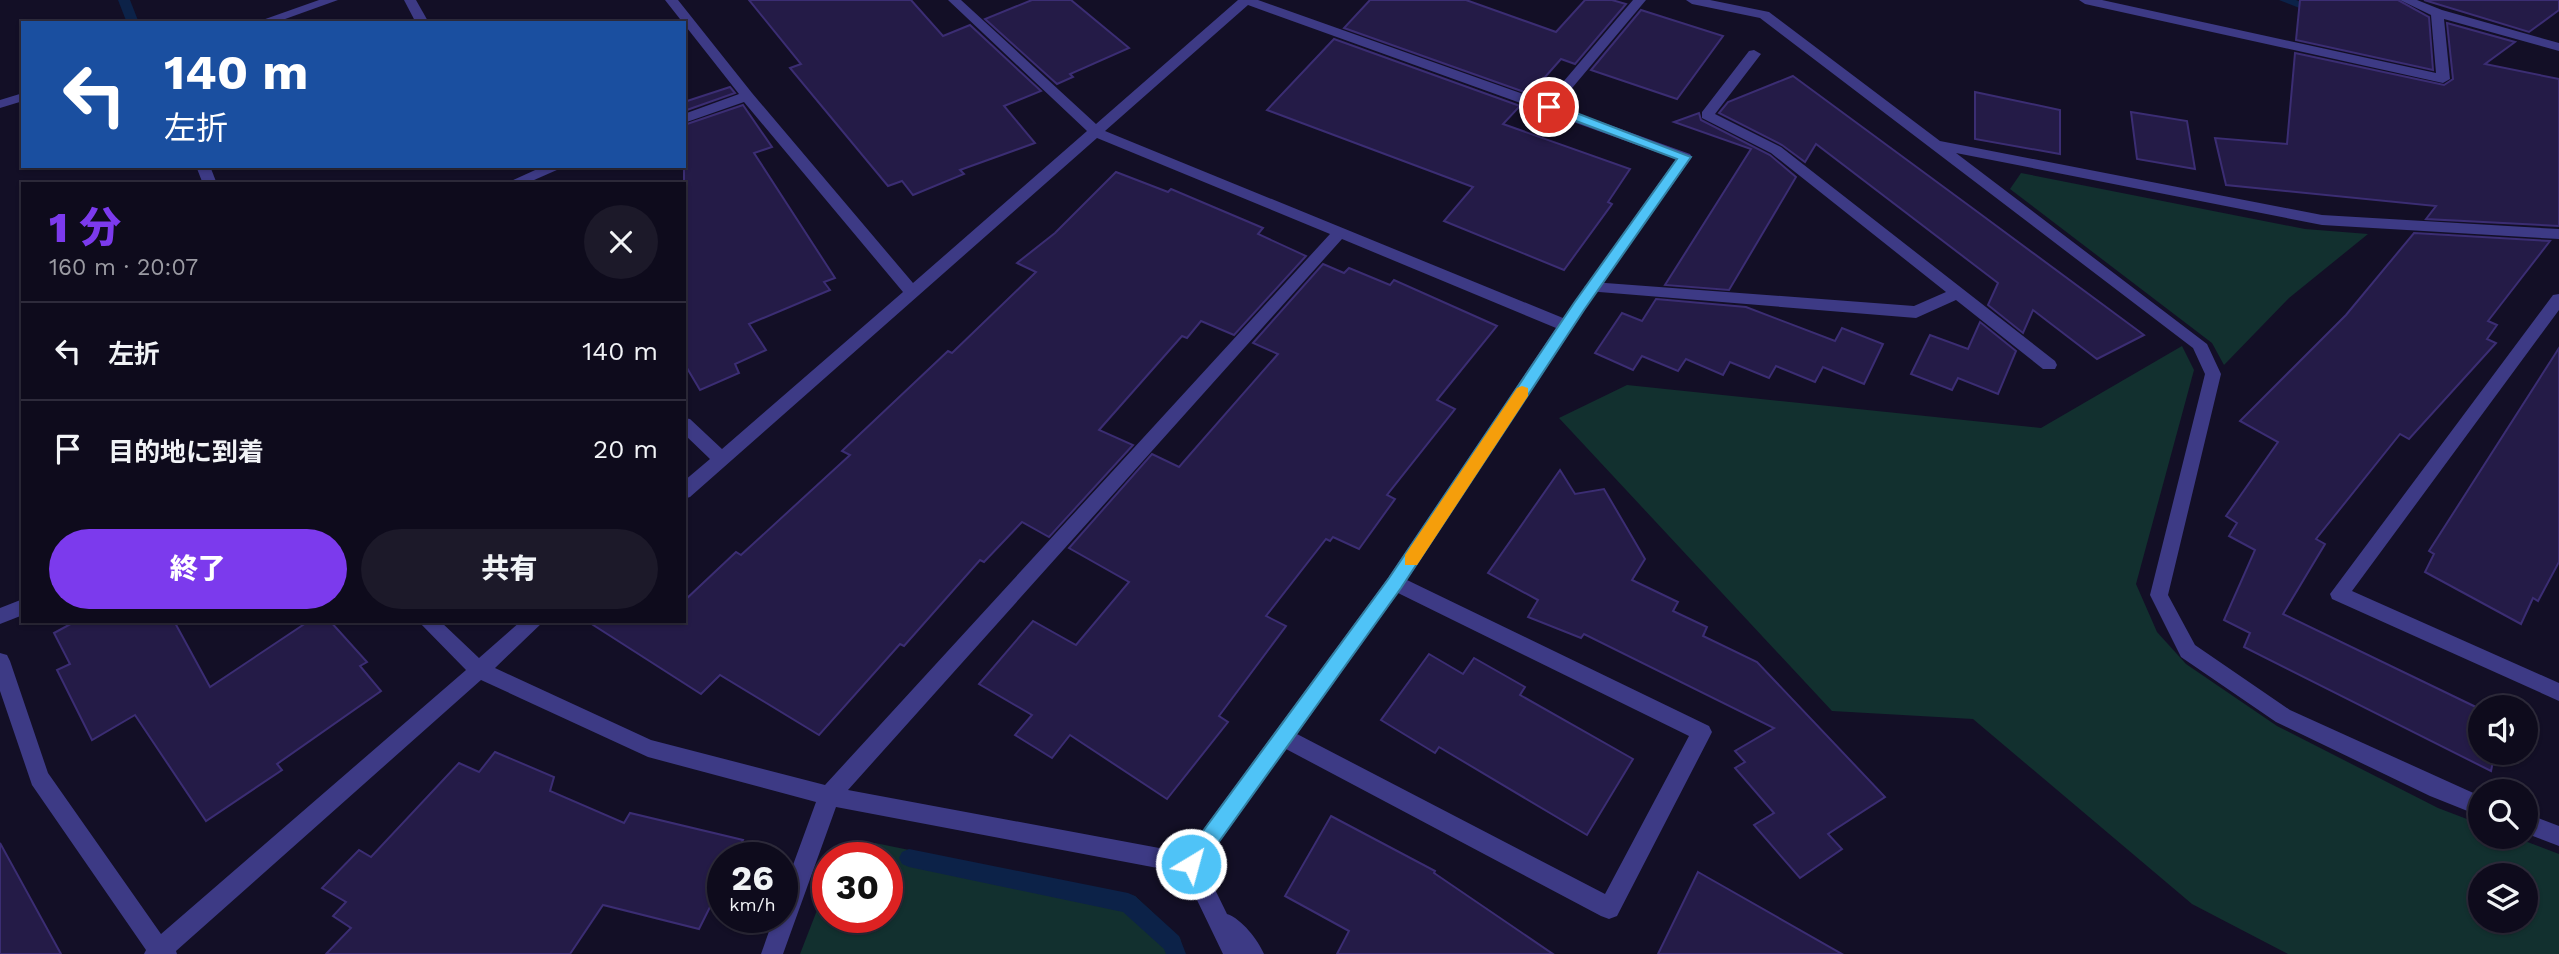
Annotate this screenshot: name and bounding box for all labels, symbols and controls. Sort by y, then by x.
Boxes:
text: 140 m [164,43,308,101]
icon: left [49,49,140,140]
pin [1519,77,1579,137]
icon: arrive [1530,88,1568,126]
text: 左折 [164,109,228,147]
text: 1 分 [49,203,121,252]
button: close [584,205,658,279]
text: 160 m · 20:07 [49,254,198,281]
icon: left [49,332,87,370]
text: 140 m [582,336,658,366]
text: 左折 [108,339,160,369]
icon: arrive [49,430,87,468]
text: 20 m [593,434,658,464]
text: 目的地に到着 [108,437,264,467]
button: 終了 [49,529,347,609]
button: 共有 [361,529,658,609]
map controls [2468,695,2538,933]
button: sound [2468,695,2538,765]
button: search [2468,779,2538,849]
position arrow [1154,827,1228,901]
speed limit sign: 30 [812,842,903,933]
text: 26 [731,857,774,899]
button: layers [2468,863,2538,933]
text: km/h [729,894,776,915]

